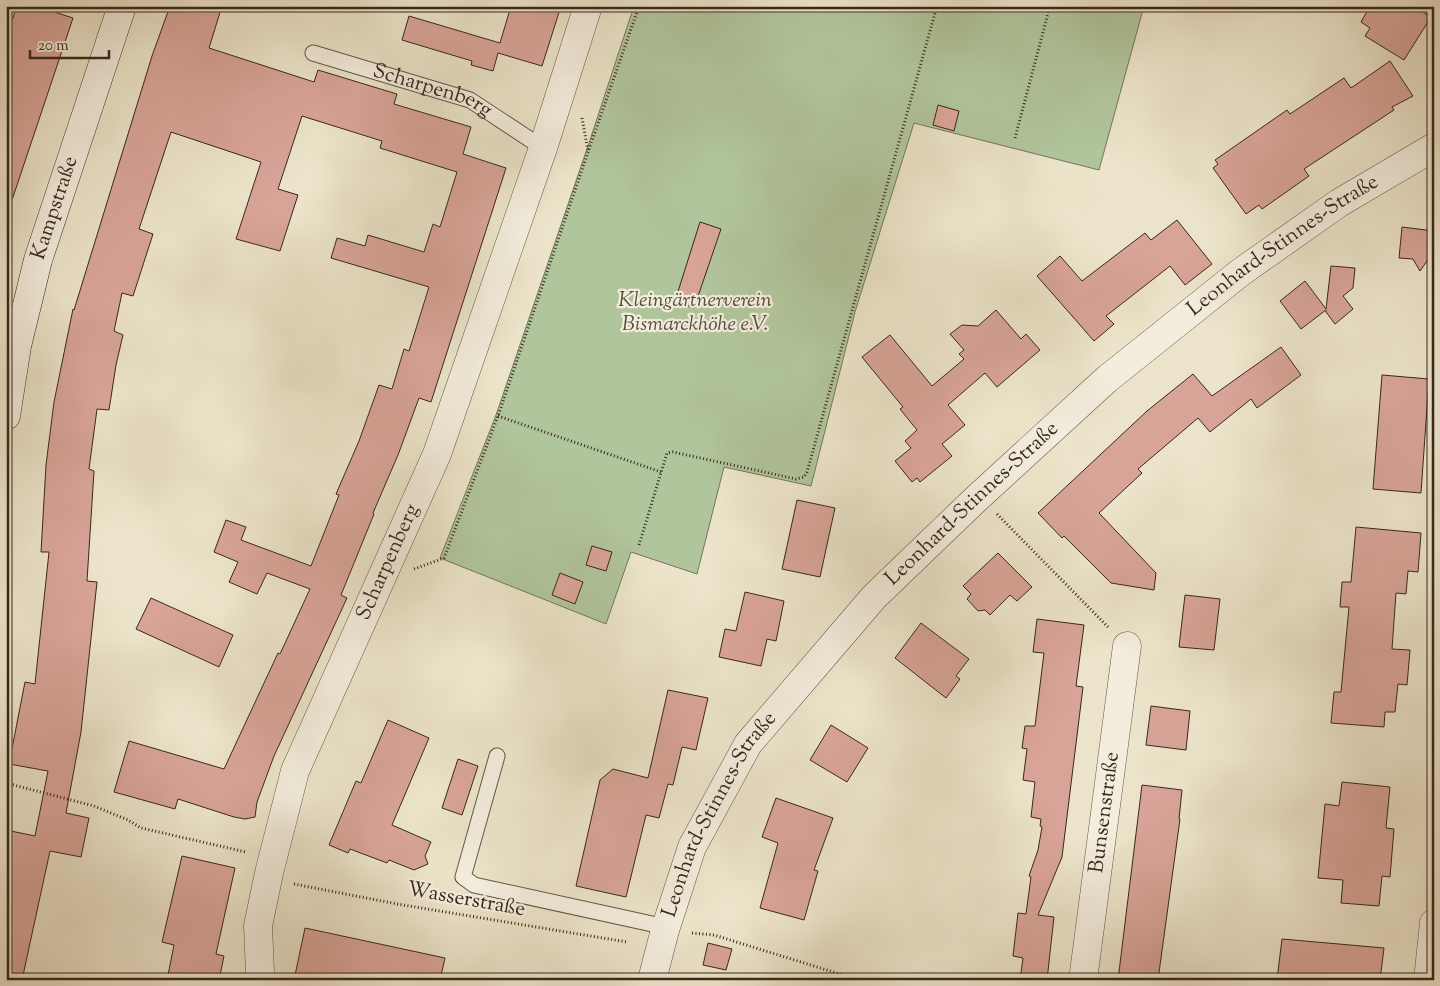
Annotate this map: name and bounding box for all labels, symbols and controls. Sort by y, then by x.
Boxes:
scale bar [30,28,109,60]
text: 20 m [38,36,69,57]
street label: Scharpenberg [369,57,498,125]
street label: Kampstraße [24,152,86,264]
street label: Leonhard-Stinnes-Straße [1181,168,1385,324]
park label: Kleingärtnerverein Bismarckhöhe e.V. [618,286,772,340]
street label: Leonhard-Stinnes-Straße [879,415,1066,593]
street label: Scharpenberg [349,499,428,625]
street label: Leonhard-Stinnes-Straße [655,705,784,921]
street label: Bunsenstraße [1082,750,1128,875]
street label: Wasserstraße [404,875,528,925]

